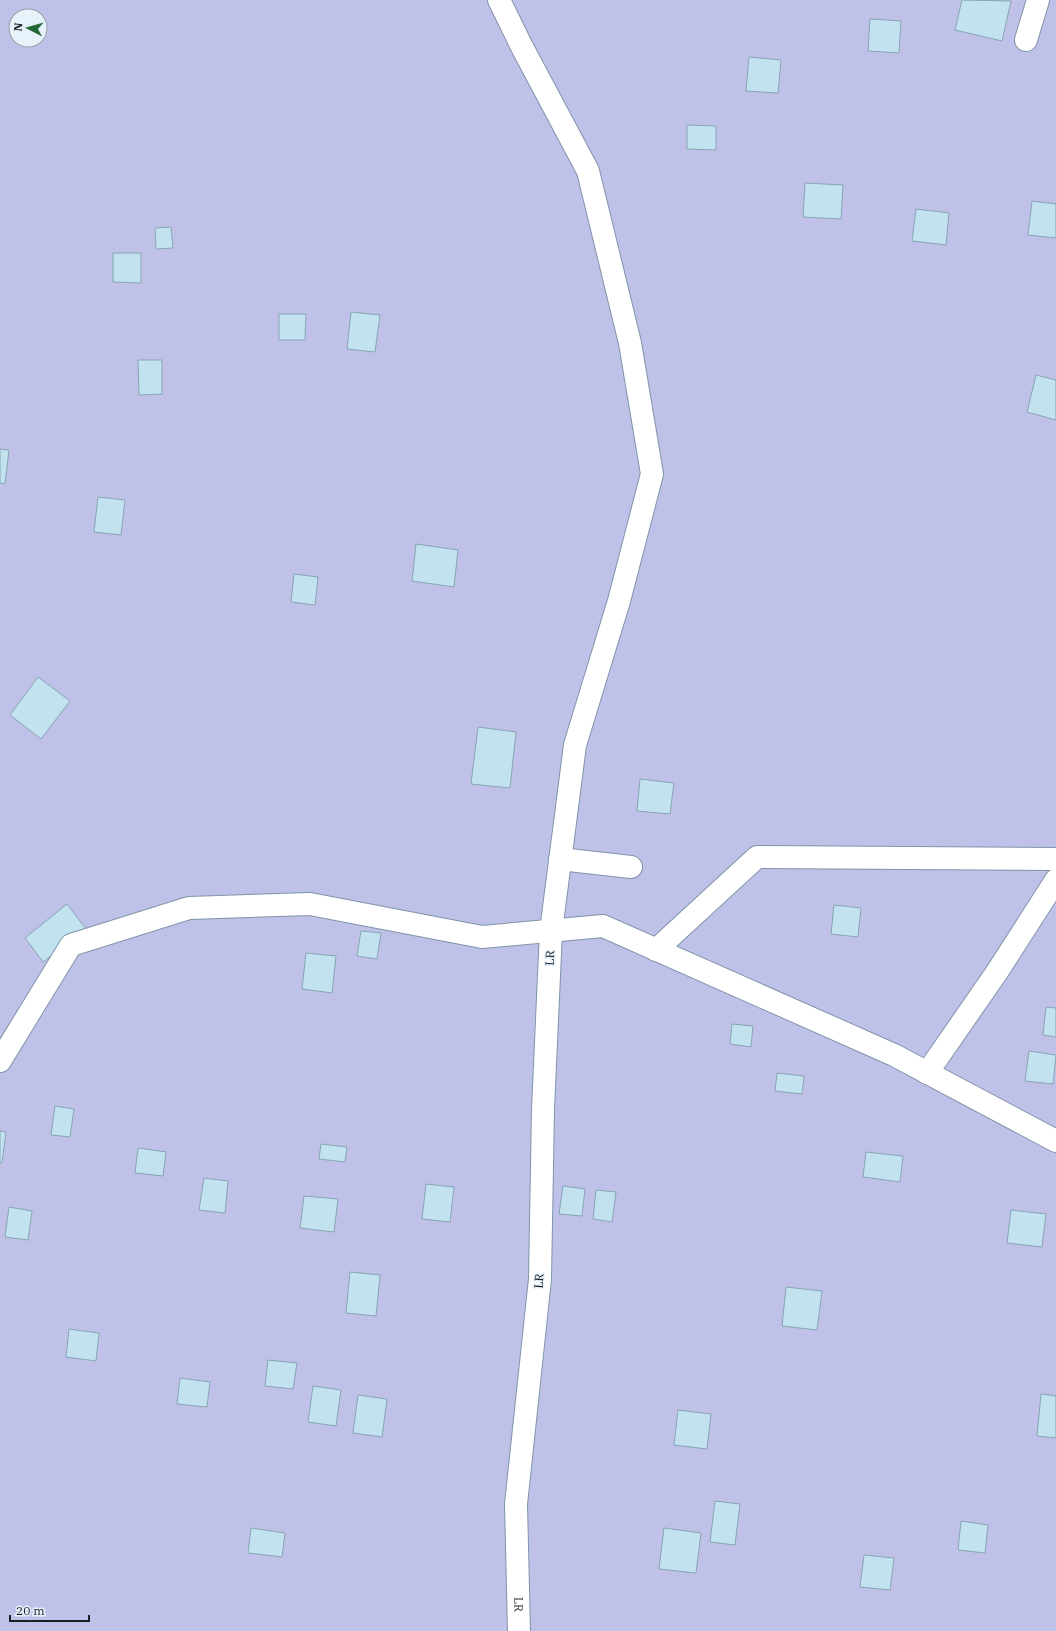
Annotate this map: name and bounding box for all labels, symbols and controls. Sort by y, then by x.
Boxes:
north arrow [8,8,48,48]
text: N [11,22,26,32]
street label: LR [542,950,557,966]
street label: LR [530,1273,547,1289]
scale bar [10,1597,89,1623]
street label: LR [511,1597,527,1612]
text: 20 m [16,1603,45,1618]

